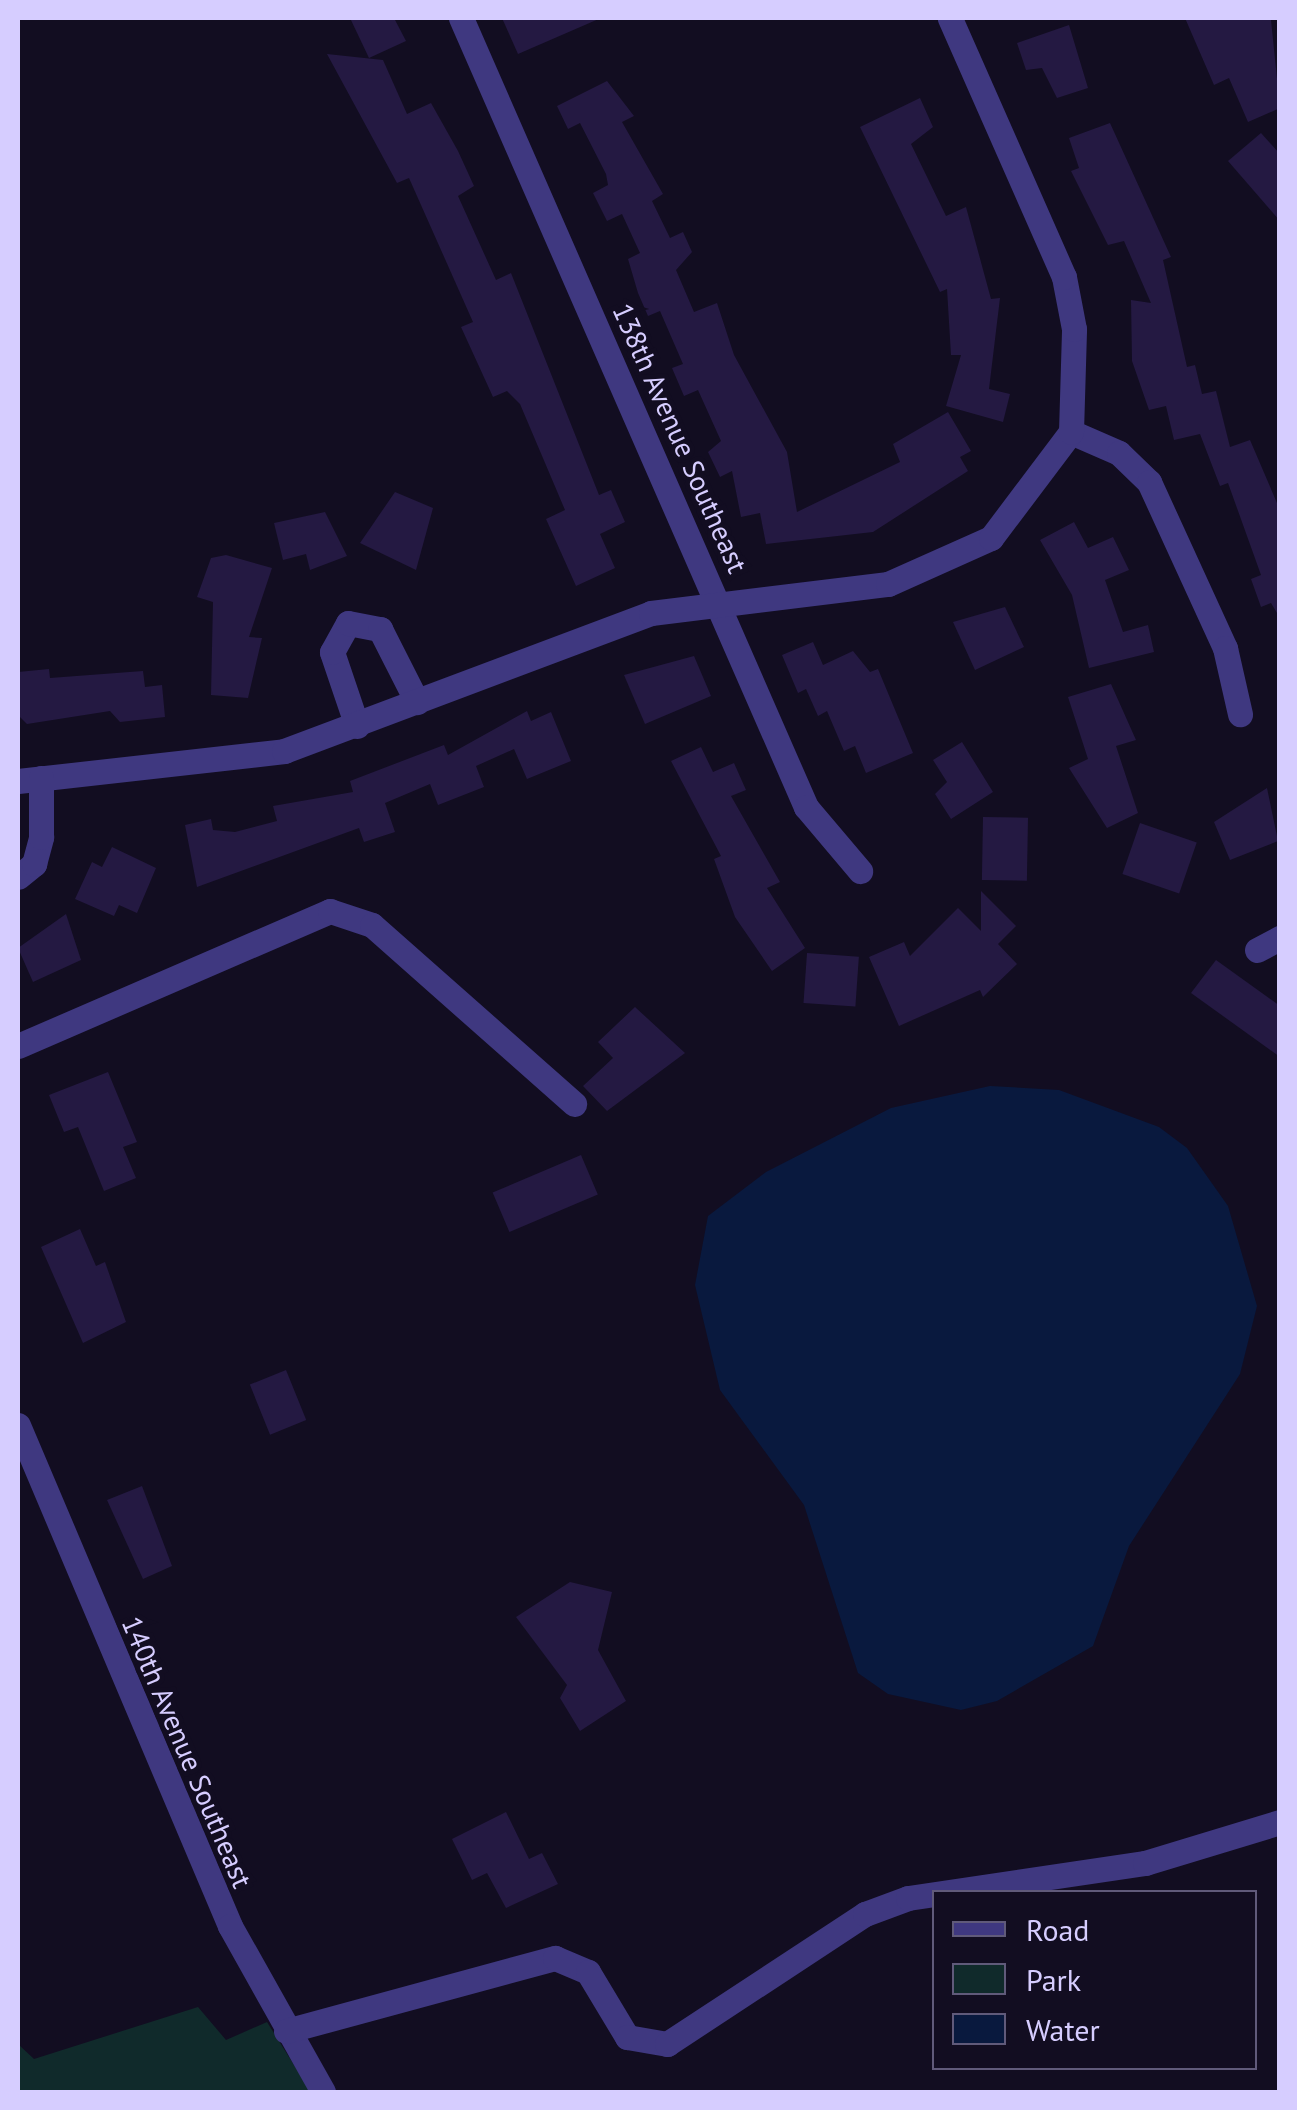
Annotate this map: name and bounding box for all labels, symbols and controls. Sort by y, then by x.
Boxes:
street label: 138th Avenue Southeast [605,298,755,578]
street label: 140th Avenue Southeast [114,1611,260,1893]
legend [932,1890,1257,2070]
text: Road [1026,1910,1090,1949]
text: Park [1026,1960,1081,1999]
text: Water [1026,2010,1100,2049]

